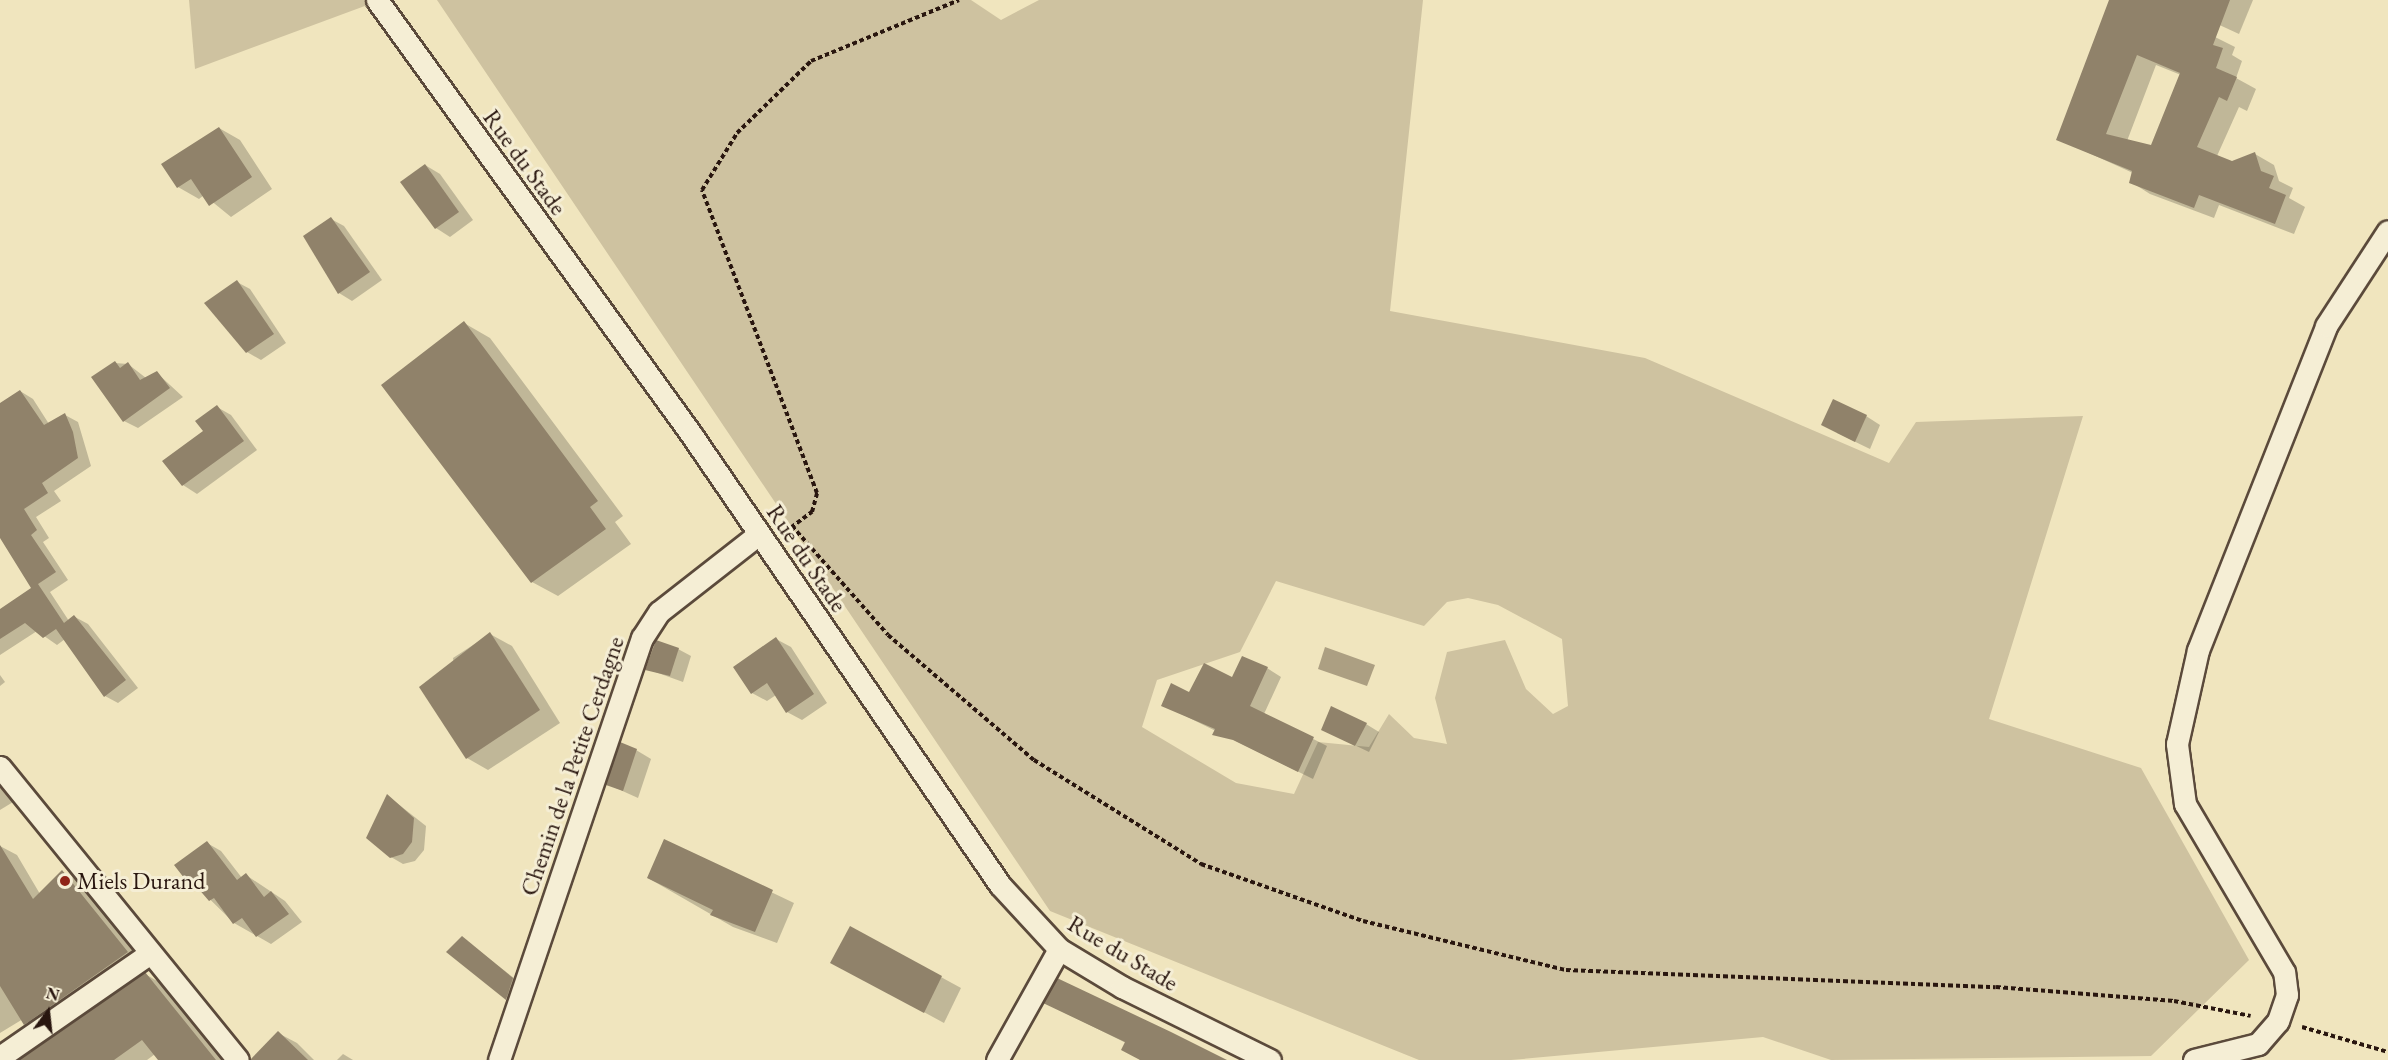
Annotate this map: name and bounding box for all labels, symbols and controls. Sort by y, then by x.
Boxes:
street label: Rue du Stade [477,104,573,220]
street label: Rue du Stade [761,499,853,617]
street label: Chemin de la Petite Cerdagne [514,633,630,899]
place label: Miels Durand [77,867,205,895]
marker: Miels Durand [58,874,72,888]
street label: Rue du Stade [1063,909,1183,997]
north arrow [18,982,78,1042]
text: N [44,982,62,1006]

